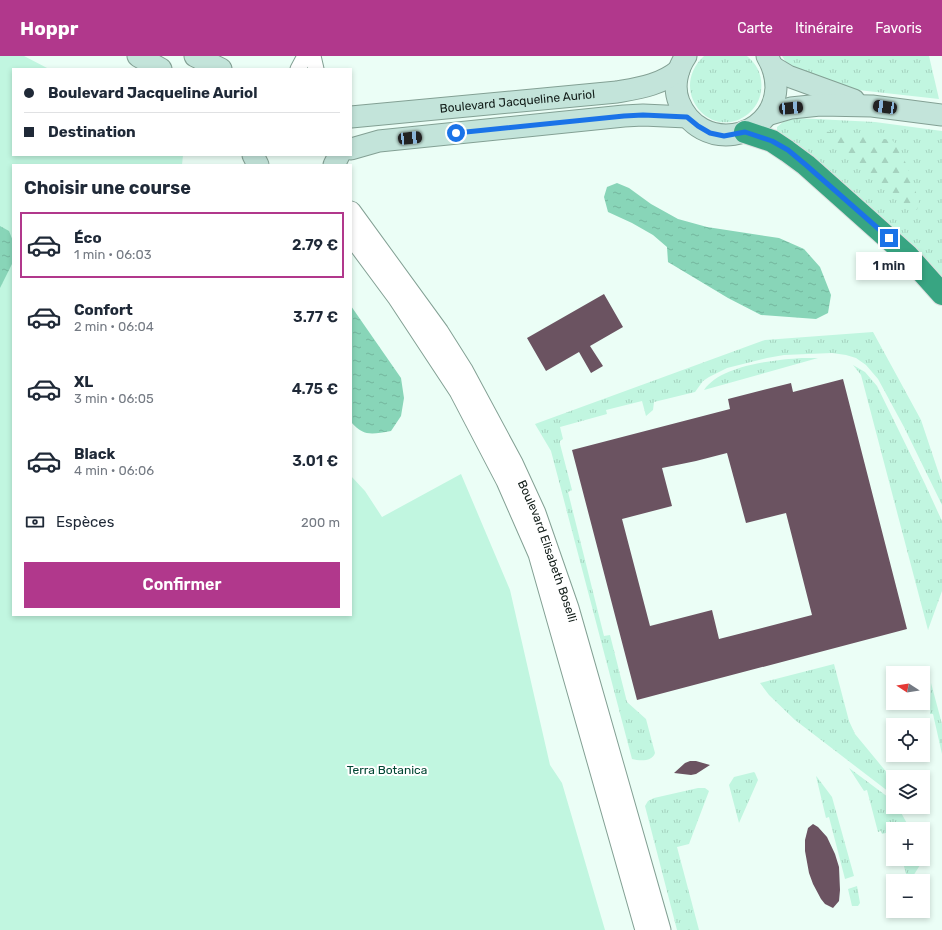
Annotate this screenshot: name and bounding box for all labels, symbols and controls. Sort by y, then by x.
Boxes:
text: Hoppr [20,17,78,40]
text: Carte [737,20,773,37]
text: Itinéraire [795,20,853,37]
text: Favoris [875,20,922,37]
text: Boulevard Jacqueline Auriol [48,84,258,102]
street label: Boulevard Jacqueline Auriol [439,87,596,116]
car [872,99,898,115]
car [779,101,803,115]
text: Destination [48,123,136,141]
route start [447,124,465,142]
car [397,131,423,145]
text: Choisir une course [24,177,191,199]
icon: car [26,227,62,263]
text: Éco [74,229,102,247]
route end [880,229,898,247]
text: 2.79 € [292,236,338,254]
text: 1 min · 06:03 [74,247,151,262]
callout: 1 min [856,252,922,280]
text: 1 min [873,258,905,273]
icon: car [26,299,62,335]
text: Confort [74,301,133,319]
text: 3.77 € [293,308,338,326]
text: 2 min · 06:04 [74,319,154,334]
icon: car [26,371,62,407]
text: XL [74,373,93,391]
text: 4.75 € [292,380,338,398]
text: 3 min · 06:05 [74,391,154,406]
icon: car [26,443,62,479]
text: Black [74,445,115,463]
text: 3.01 € [292,452,338,470]
text: 4 min · 06:06 [74,463,154,478]
street label: Boulevard Elisabeth Boselli [515,478,580,624]
icon: cash [24,511,46,533]
text: Espèces [56,513,114,531]
text: 200 m [301,515,340,530]
button: Confirmer [24,562,340,608]
north arrow [886,666,930,710]
map controls [886,666,930,918]
button: locate [886,718,930,762]
park label: Terra Botanica [347,763,427,777]
button: layers [886,770,930,814]
button: + [886,822,930,866]
button: − [886,874,930,918]

